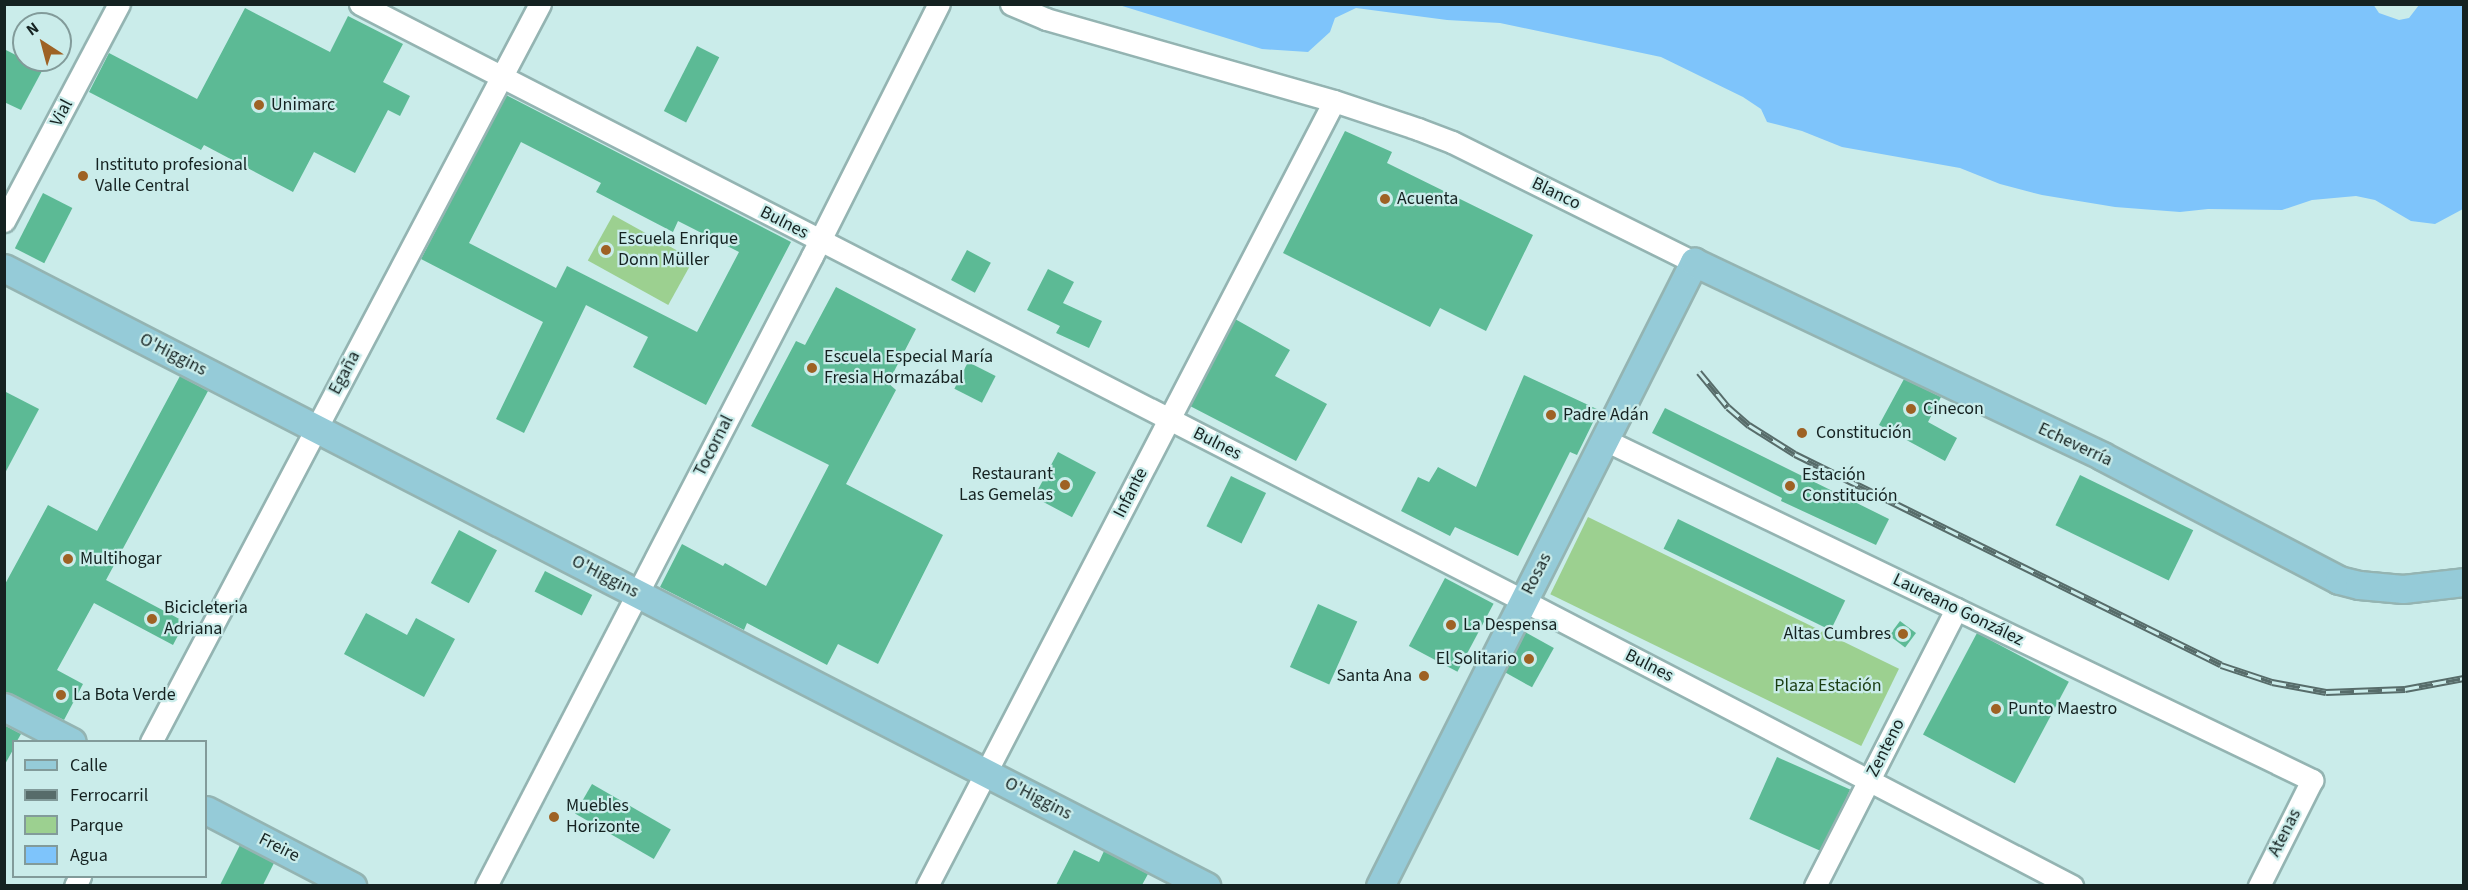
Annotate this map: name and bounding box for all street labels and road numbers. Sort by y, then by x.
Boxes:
street label: Vial [46,96,78,130]
street label: Blanco [1528,173,1584,215]
street label: Bulnes [756,202,812,244]
street label: O'Higgins [136,329,210,381]
street label: Egaña [325,348,365,398]
street label: Tocornal [689,412,739,480]
street label: Echeverría [2034,418,2116,472]
street label: Bulnes [1189,423,1245,465]
street label: Infante [1109,464,1153,522]
street label: Rosas [1517,550,1557,598]
street label: O'Higgins [568,551,642,603]
street label: Laureano González [1889,569,2027,651]
street label: Bulnes [1621,645,1677,687]
street label: Zenteno [1862,715,1910,781]
street label: O'Higgins [1001,773,1075,825]
street label: Atenas [2264,805,2306,861]
street label: Freire [255,829,303,867]

